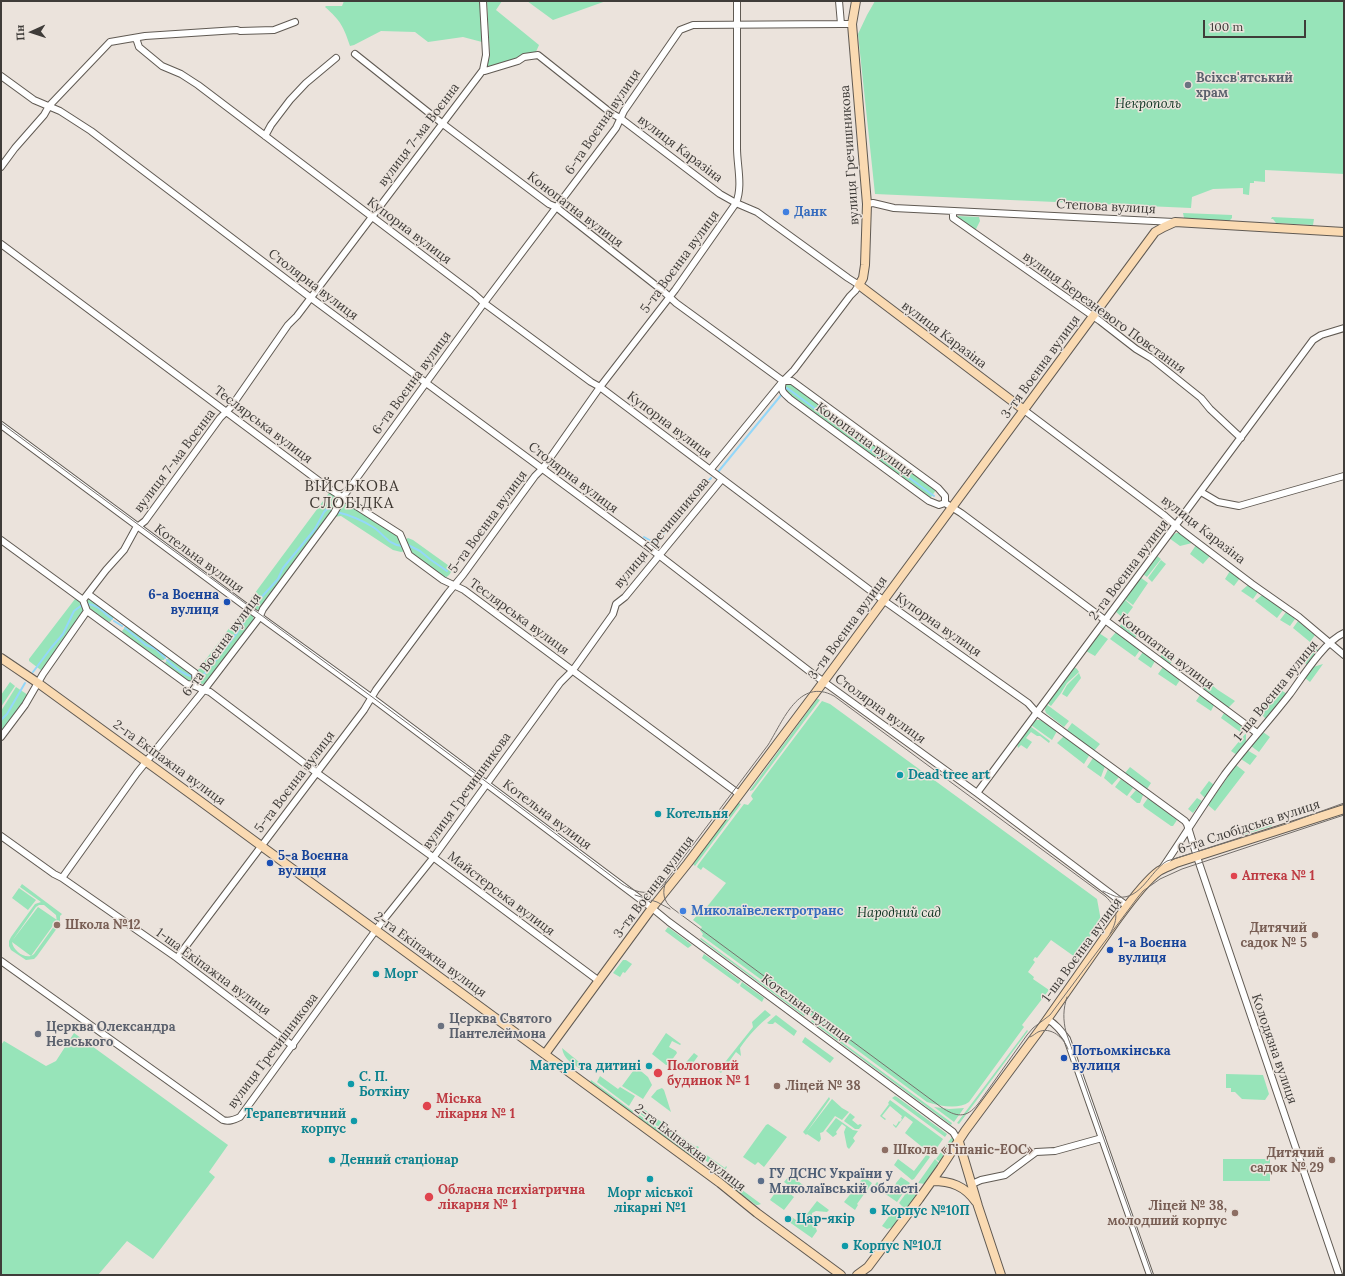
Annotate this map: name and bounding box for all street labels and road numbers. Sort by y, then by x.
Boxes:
street label: 6-та Воєнна вулиця [562,66,644,178]
street label: вулиця 7-ма Воєнна [375,80,463,190]
street label: вулиця Гречишникова [837,84,863,226]
street label: вулиця Каразіна [634,112,726,186]
street label: Конопатна вулиця [524,169,626,251]
street label: Купорна вулиця [364,194,454,268]
street label: Степова вулиця [1056,197,1156,217]
street label: 5-та Воєнна вулиця [637,207,723,317]
street label: Столярна вулиця [265,246,361,324]
street label: вулиця Березневого Повстання [1020,249,1188,377]
street label: вулиця Каразіна [898,298,990,372]
street label: 3-тя Воєнна вулиця [998,312,1084,422]
street label: 6-та Воєнна вулиця [369,328,455,438]
street label: Теслярська вулиця [211,383,315,467]
street label: Купорна вулиця [624,388,714,462]
street label: Конопатна вулиця [813,400,915,480]
street label: вулиця 7-ма Воєнна [131,406,219,516]
street label: Столярна вулиця [525,439,621,517]
street label: 5-та Воєнна вулиця [445,467,531,577]
street label: вулиця Гречишникова [611,474,713,592]
street label: вулиця Каразіна [1158,492,1248,568]
street label: 2-га Воєнна вулиця [1086,516,1172,624]
street label: Котельна вулиця [151,521,247,597]
street label: 3-тя Воєнна вулиця [805,573,891,683]
street label: Теслярська вулиця [466,576,572,658]
street label: 6-та Воєнна вулиця [179,590,265,700]
street label: Купорна вулиця [892,590,984,660]
street label: Конопатна вулиця [1115,611,1217,693]
street label: 1-ша Воєнна вулиця [1231,637,1321,745]
street label: Столярна вулиця [832,671,928,747]
street label: 2-га Екіпажна вулиця [110,717,228,809]
street label: 5-та Воєнна вулиця [252,728,338,836]
street label: вулиця Гречишникова [419,730,515,852]
street label: Котельна вулиця [500,777,594,853]
street label: 6-та Слобідська вулиця [1176,797,1322,857]
street label: 3-тя Воєнна вулиця [610,833,698,941]
street label: Майстерська вулиця [444,849,558,939]
street label: 1-ша Воєнна вулиця [1039,895,1125,1005]
street label: 2-га Екіпажна вулиця [371,909,489,1001]
street label: 1-ша Екіпажна вулиця [153,925,273,1019]
street label: Котельна вулиця [758,971,854,1047]
street label: вулиця Гречишникова [225,990,321,1112]
street label: Колодязна вулиця [1248,992,1300,1106]
street label: 2-га Екіпажна вулиця [631,1101,749,1195]

